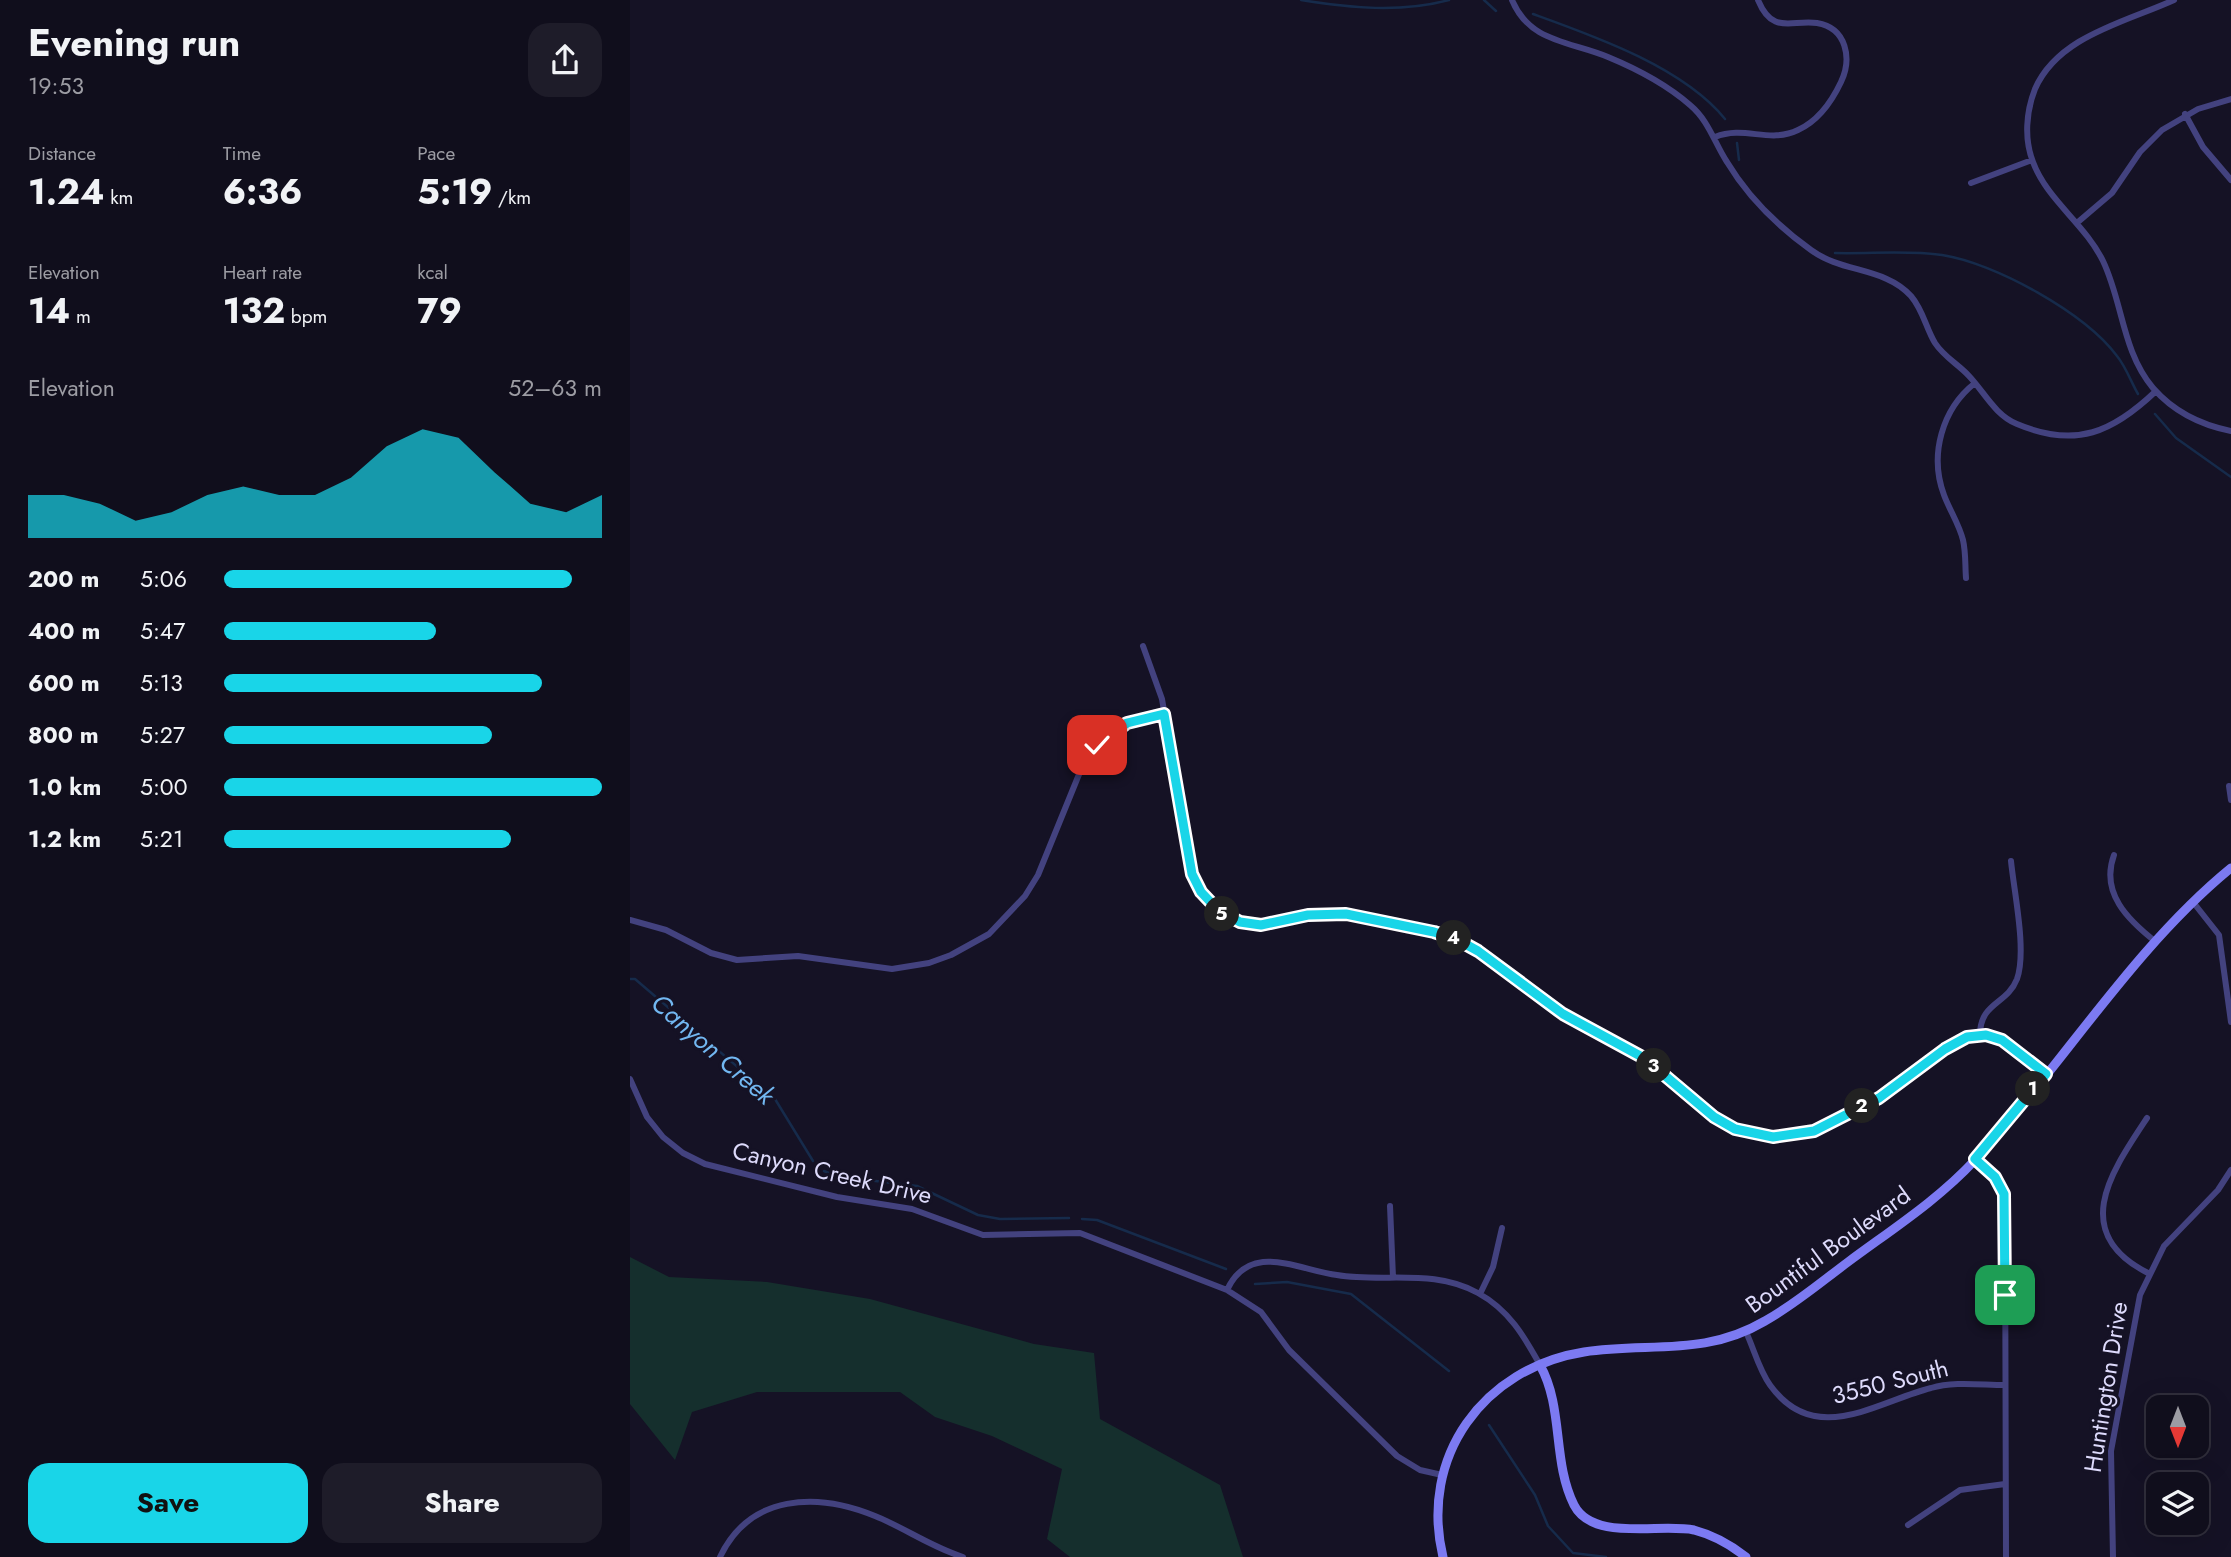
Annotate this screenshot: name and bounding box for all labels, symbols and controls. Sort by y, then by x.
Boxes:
text: Evening run [28,15,240,70]
button: share [528,23,602,97]
text: 19:53 [28,69,84,103]
text: Distance [28,140,96,167]
text: Time [223,140,261,167]
text: Pace [417,140,455,167]
text: 1.24 [28,167,104,217]
text: 6:36 [223,167,303,217]
text: 5:19 [417,167,492,217]
text: km [104,184,133,211]
text: /km [492,184,531,211]
text: Elevation [28,259,100,286]
text: Heart rate [223,259,302,286]
text: kcal [417,259,448,286]
text: 14 [28,286,70,336]
text: 132 [223,286,285,336]
text: 79 [417,286,462,336]
text: m [70,303,91,330]
text: bpm [285,303,327,330]
text: Elevation [28,371,115,405]
text: 52–63 m [508,371,602,405]
text: 200 m [28,562,99,596]
text: 5:06 [140,562,187,596]
text: 400 m [28,614,100,648]
text: 5:47 [140,614,185,648]
text: 600 m [28,666,100,700]
text: 5:13 [140,666,183,700]
pin [1067,715,1127,775]
text: 800 m [28,718,99,752]
text: 5:27 [140,718,185,752]
icon: check [1078,726,1116,764]
text: 1.0 km [28,770,101,804]
text: 5:00 [140,770,187,804]
text: 1.2 km [28,822,101,856]
text: 5:21 [140,822,183,856]
pin: 5 [1204,897,1240,932]
text: 5 [1215,900,1228,927]
pin: 4 [1436,920,1472,956]
text: 4 [1447,924,1460,951]
water label: Canyon Creek [643,984,785,1115]
pin: 3 [1636,1048,1672,1084]
text: 3 [1648,1052,1659,1079]
pin: 1 [2016,1072,2050,1106]
text: 1 [2028,1075,2037,1102]
pin: 2 [1844,1088,1880,1124]
text: 2 [1855,1092,1868,1119]
street label: Canyon Creek Drive [729,1133,935,1212]
street label: Bountiful Boulevard [1738,1178,1917,1322]
pin [1975,1265,2035,1325]
icon: arrive [1986,1276,2024,1314]
street label: Huntington Drive [2075,1299,2136,1475]
street label: 3550 South [1828,1350,1952,1413]
north arrow [2146,1395,2208,1458]
map controls [2146,1395,2209,1535]
button: Save [28,1463,308,1543]
button: Share [322,1463,602,1543]
button: layers [2146,1472,2209,1535]

